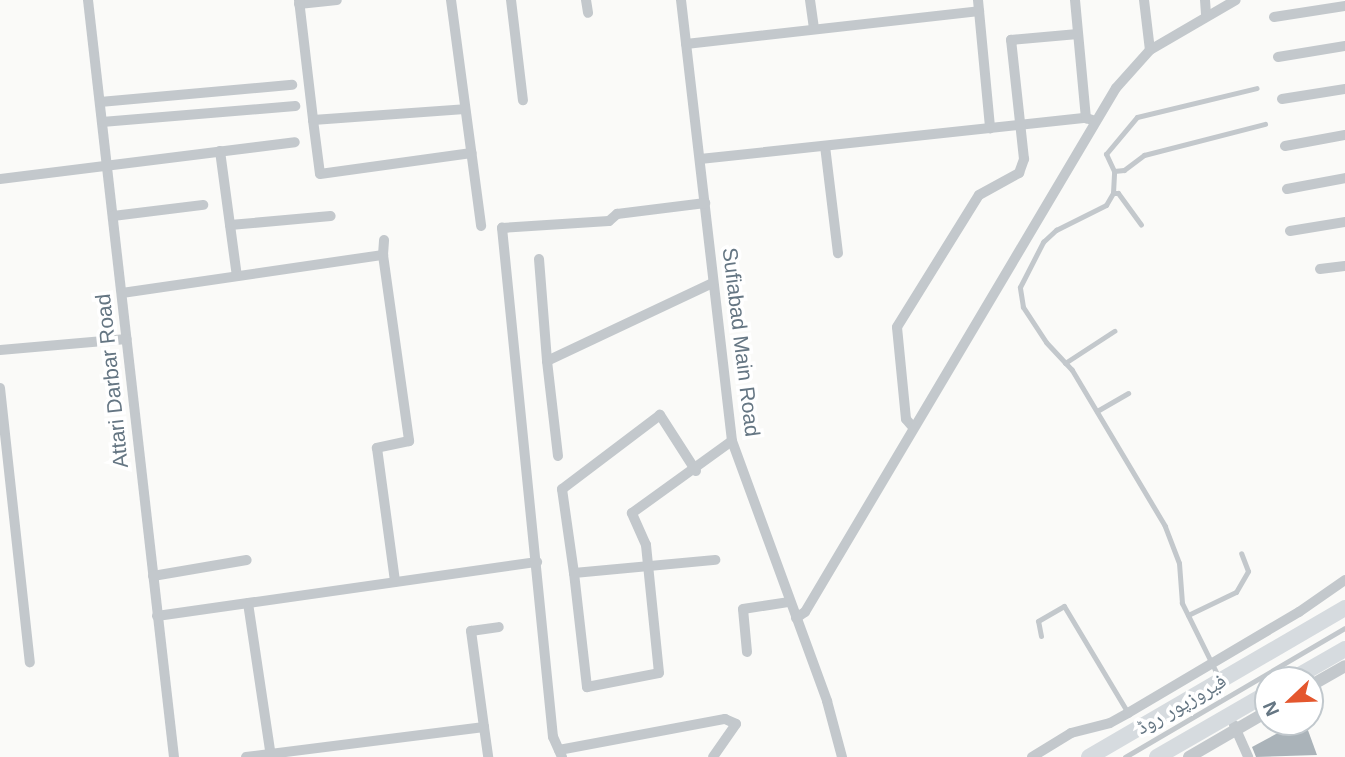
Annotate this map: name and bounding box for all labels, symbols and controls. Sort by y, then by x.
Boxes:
street label: Sufiabad Main Road [717,246,765,438]
street label: Attari Darbar Road [90,293,134,469]
north arrow [1254,666,1324,736]
street label: فیروزپور روڈ [1131,668,1231,740]
text: N [1259,698,1283,719]

